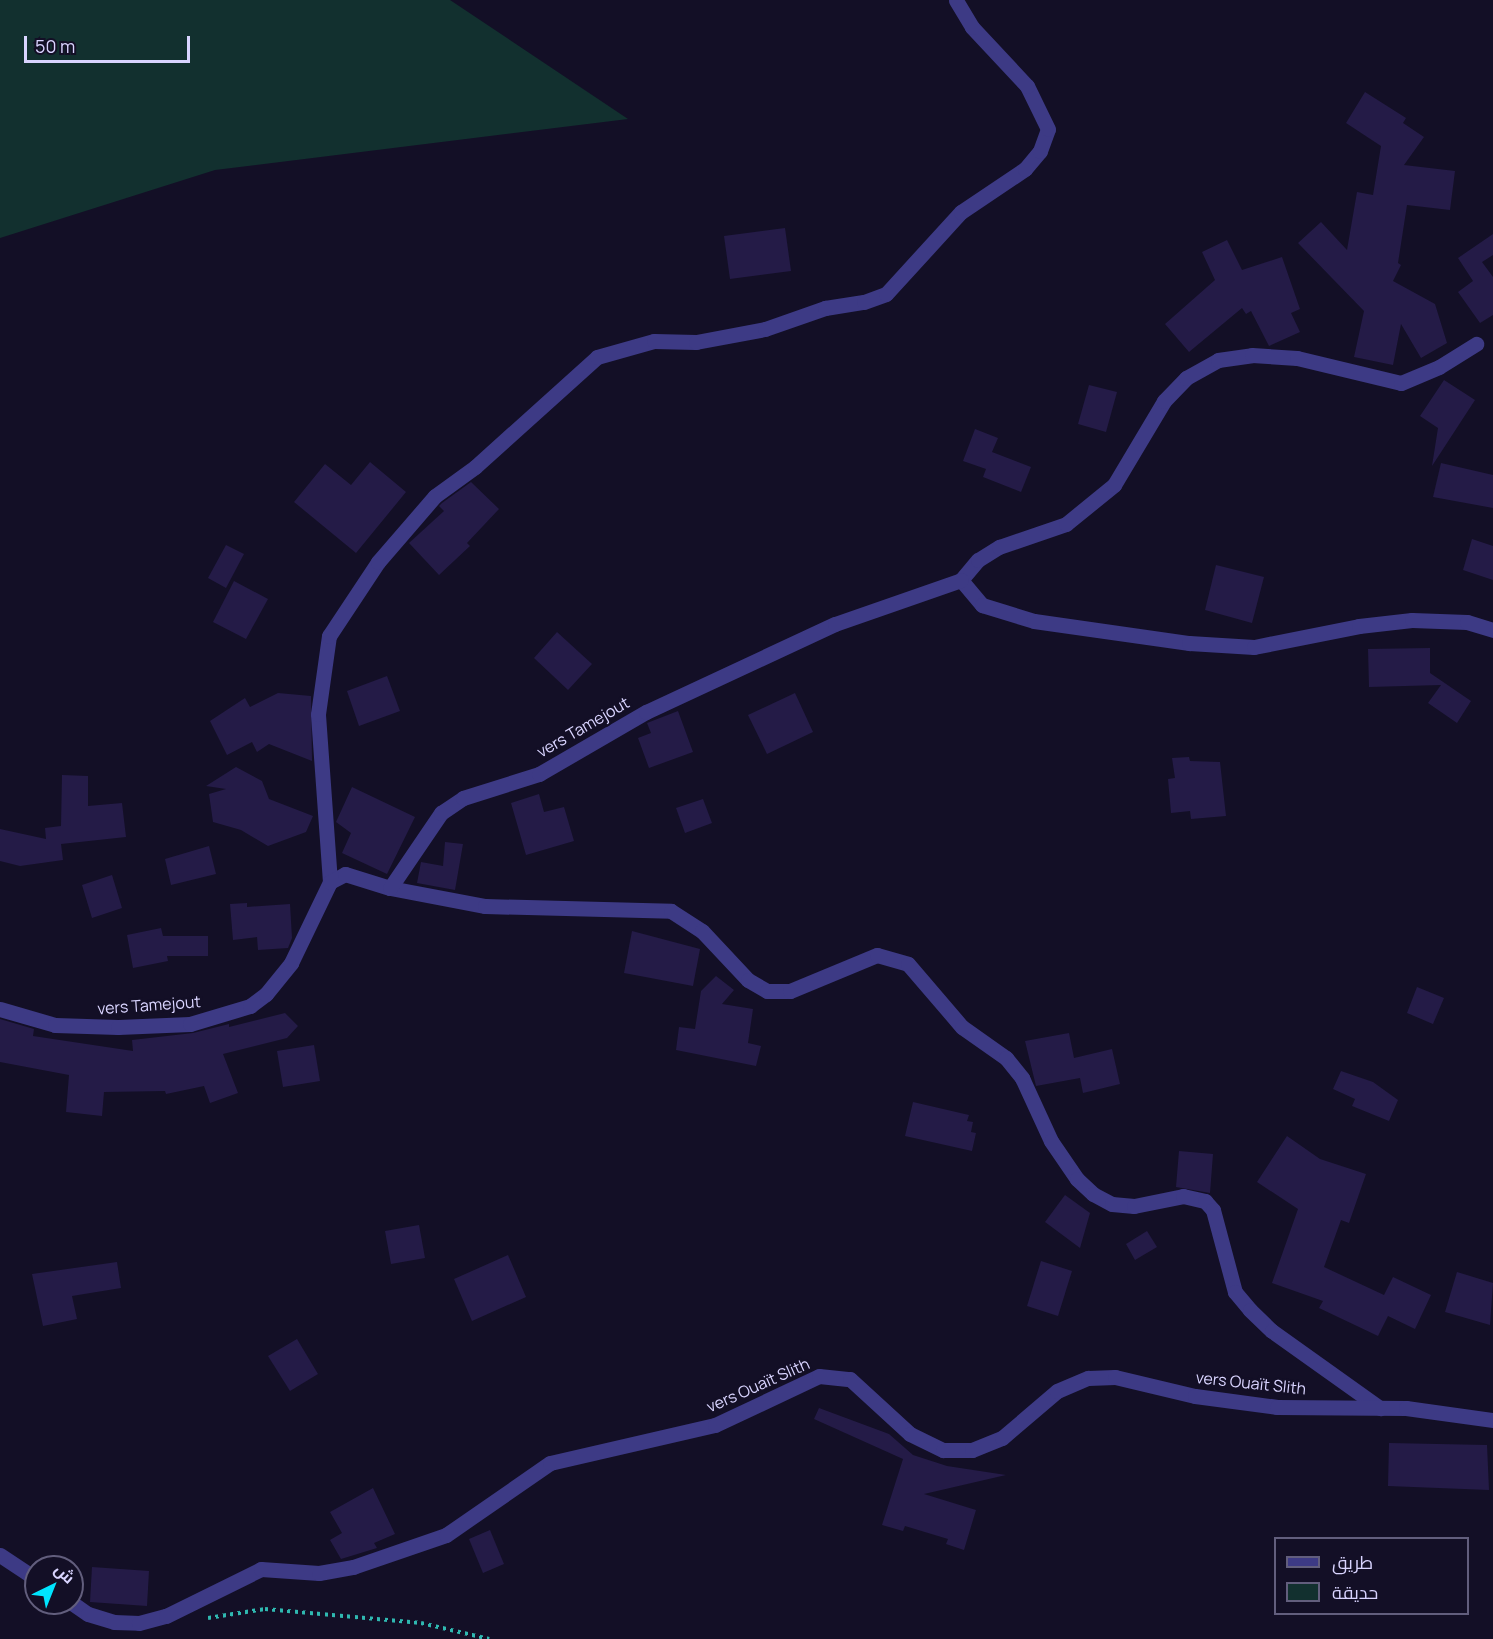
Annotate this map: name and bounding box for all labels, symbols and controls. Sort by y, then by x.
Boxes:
scale bar [27,24,194,62]
text: 50 m [35,34,75,58]
street label: vers Tamejout [533,693,633,761]
street label: vers Tamejout [97,992,201,1018]
street label: vers Ouaït Slith [703,1354,813,1416]
street label: vers Ouaït Slith [1195,1368,1307,1398]
legend [1274,1537,1469,1615]
text: طريق [1332,1550,1373,1574]
north arrow [24,1555,84,1615]
text: ش [50,1558,80,1588]
text: حديقة [1332,1580,1378,1604]

